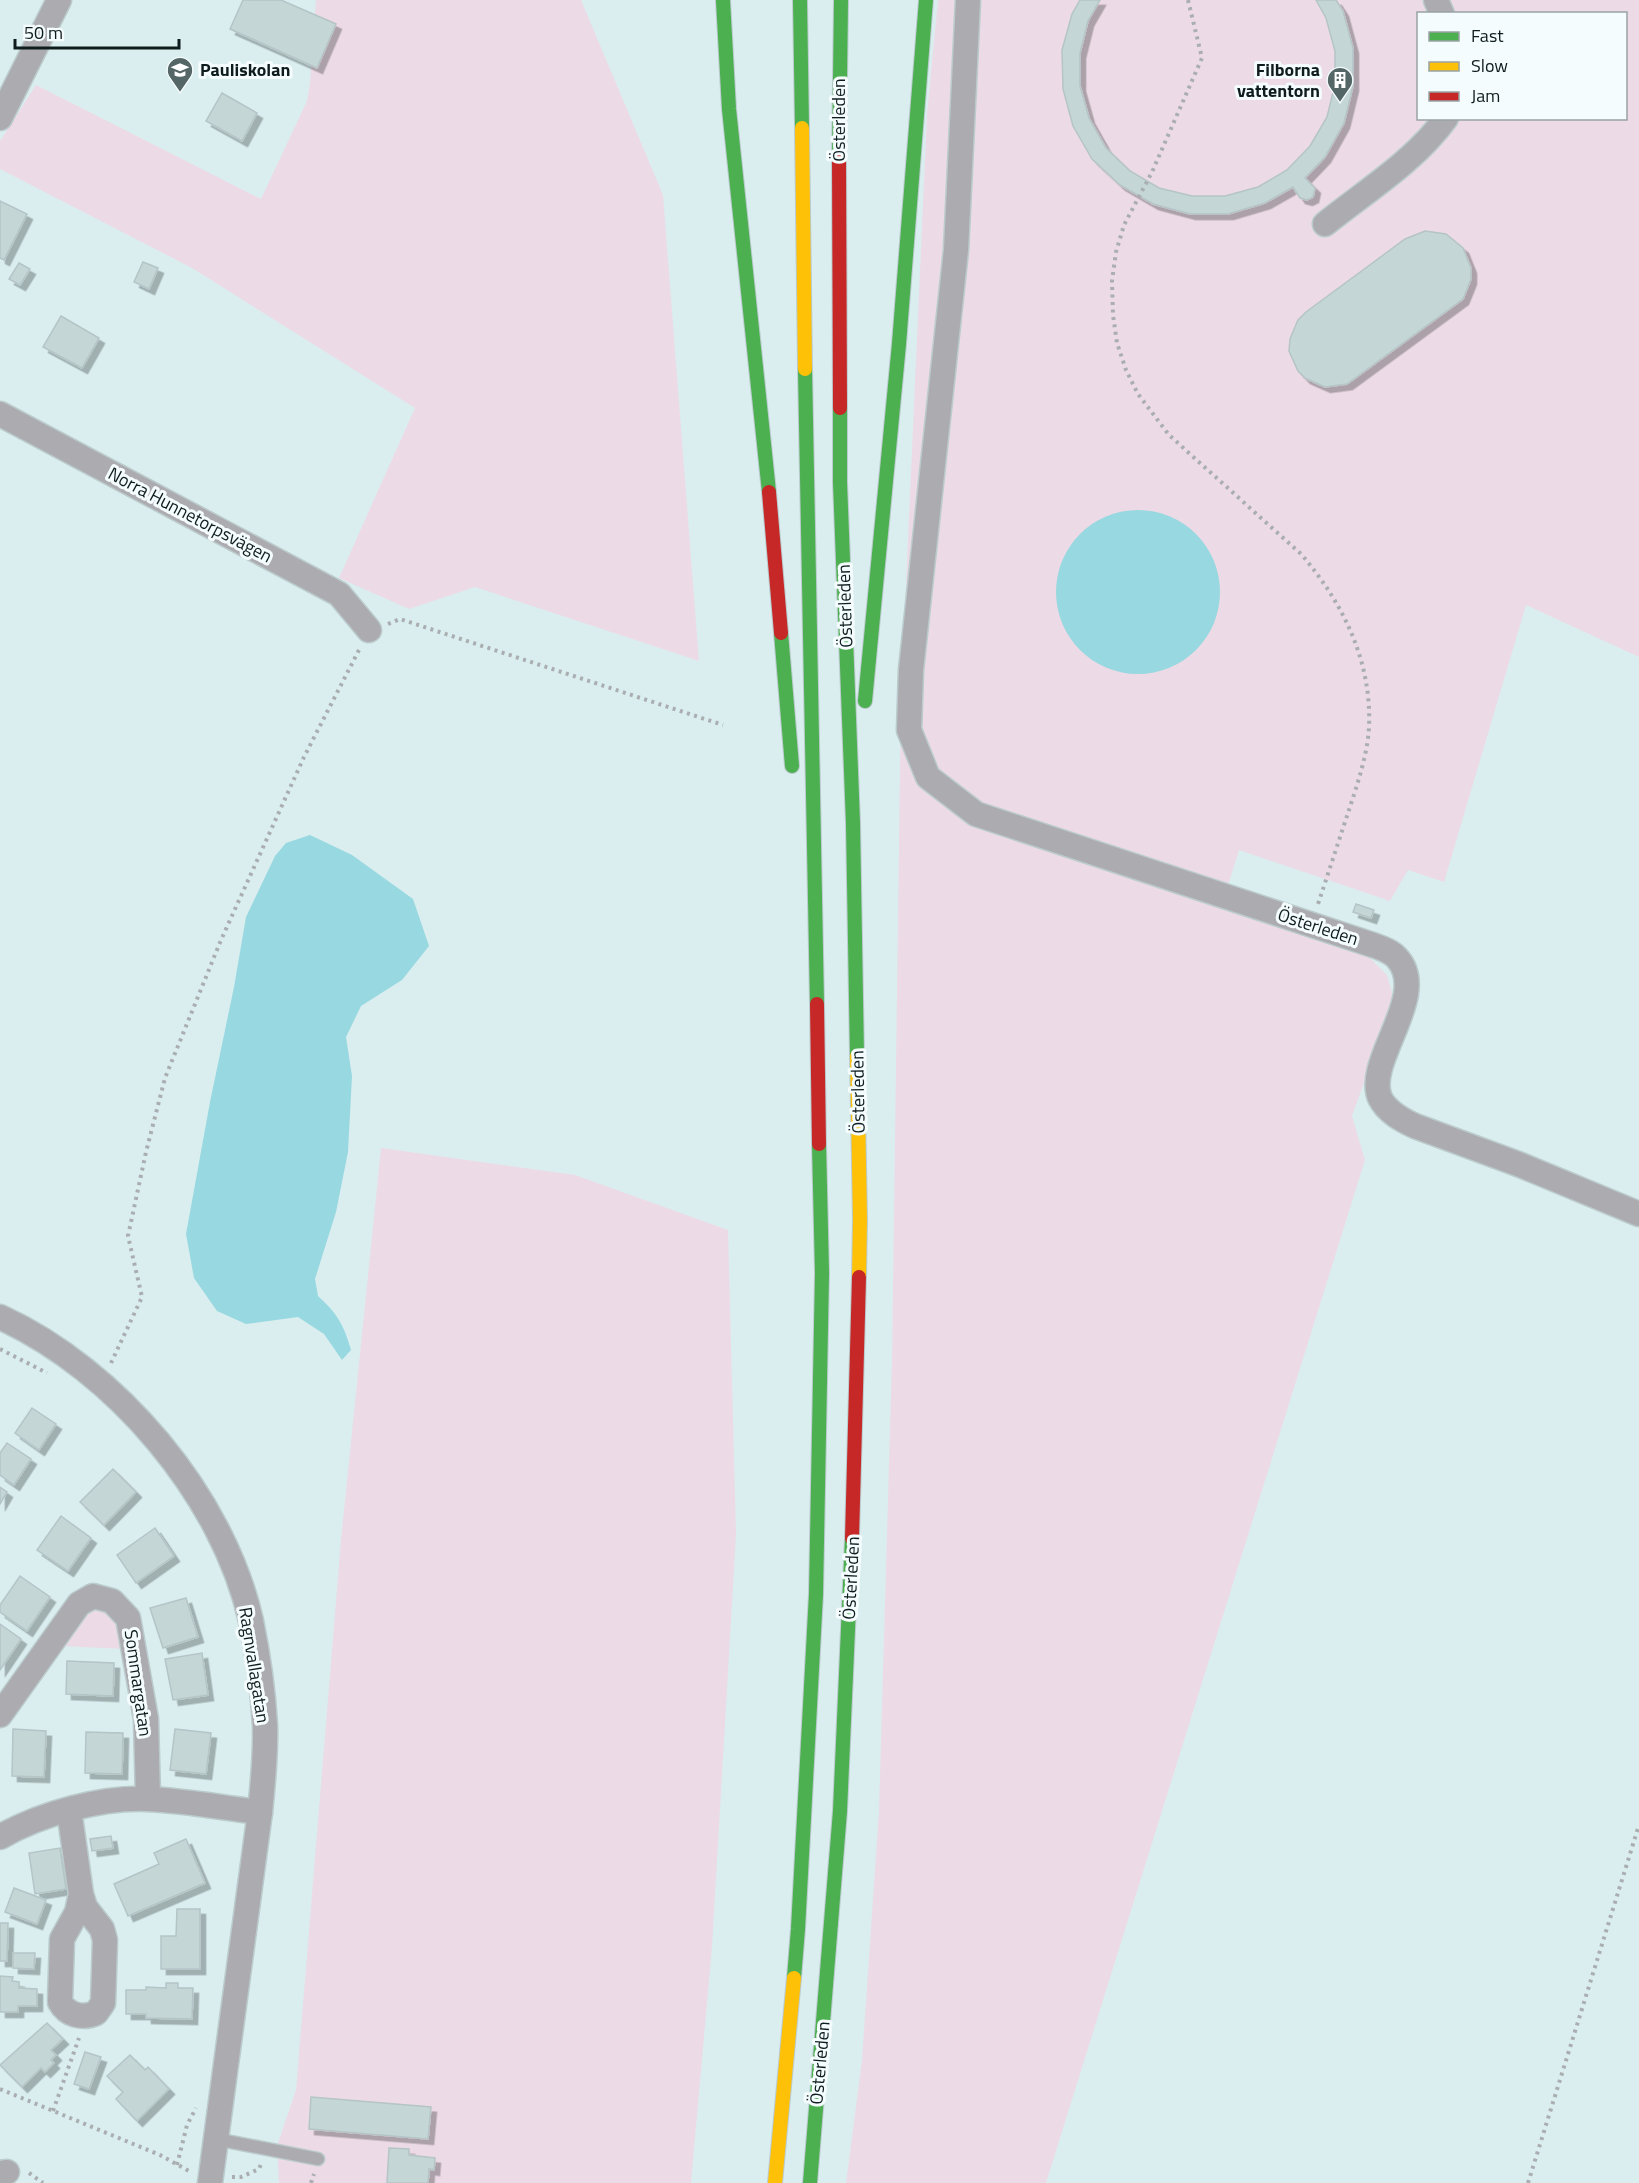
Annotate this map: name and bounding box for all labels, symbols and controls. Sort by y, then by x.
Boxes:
scale bar [15,12,178,50]
legend [1417,12,1627,120]
text: 50 m [24,19,63,46]
text: Fast [1471,22,1504,49]
text: Slow [1471,52,1508,79]
school or university icon: Pauliskolan [165,55,195,93]
place label: Pauliskolan [200,56,290,83]
place label: Filborna vattentorn [1237,56,1320,104]
building icon: Filborna vattentorn [1325,65,1355,103]
street label: Österleden [825,78,852,162]
text: Jam [1471,82,1500,109]
street label: Norra Hunnetorpsvägen [103,460,277,569]
street label: Österleden [830,564,859,648]
street label: Österleden [1274,901,1362,952]
street label: Österleden [843,1050,872,1134]
street label: Österleden [835,1536,866,1620]
street label: Ragnvallagatan [232,1605,277,1725]
street label: Sommargatan [118,1628,159,1738]
street label: Österleden [802,2020,837,2106]

